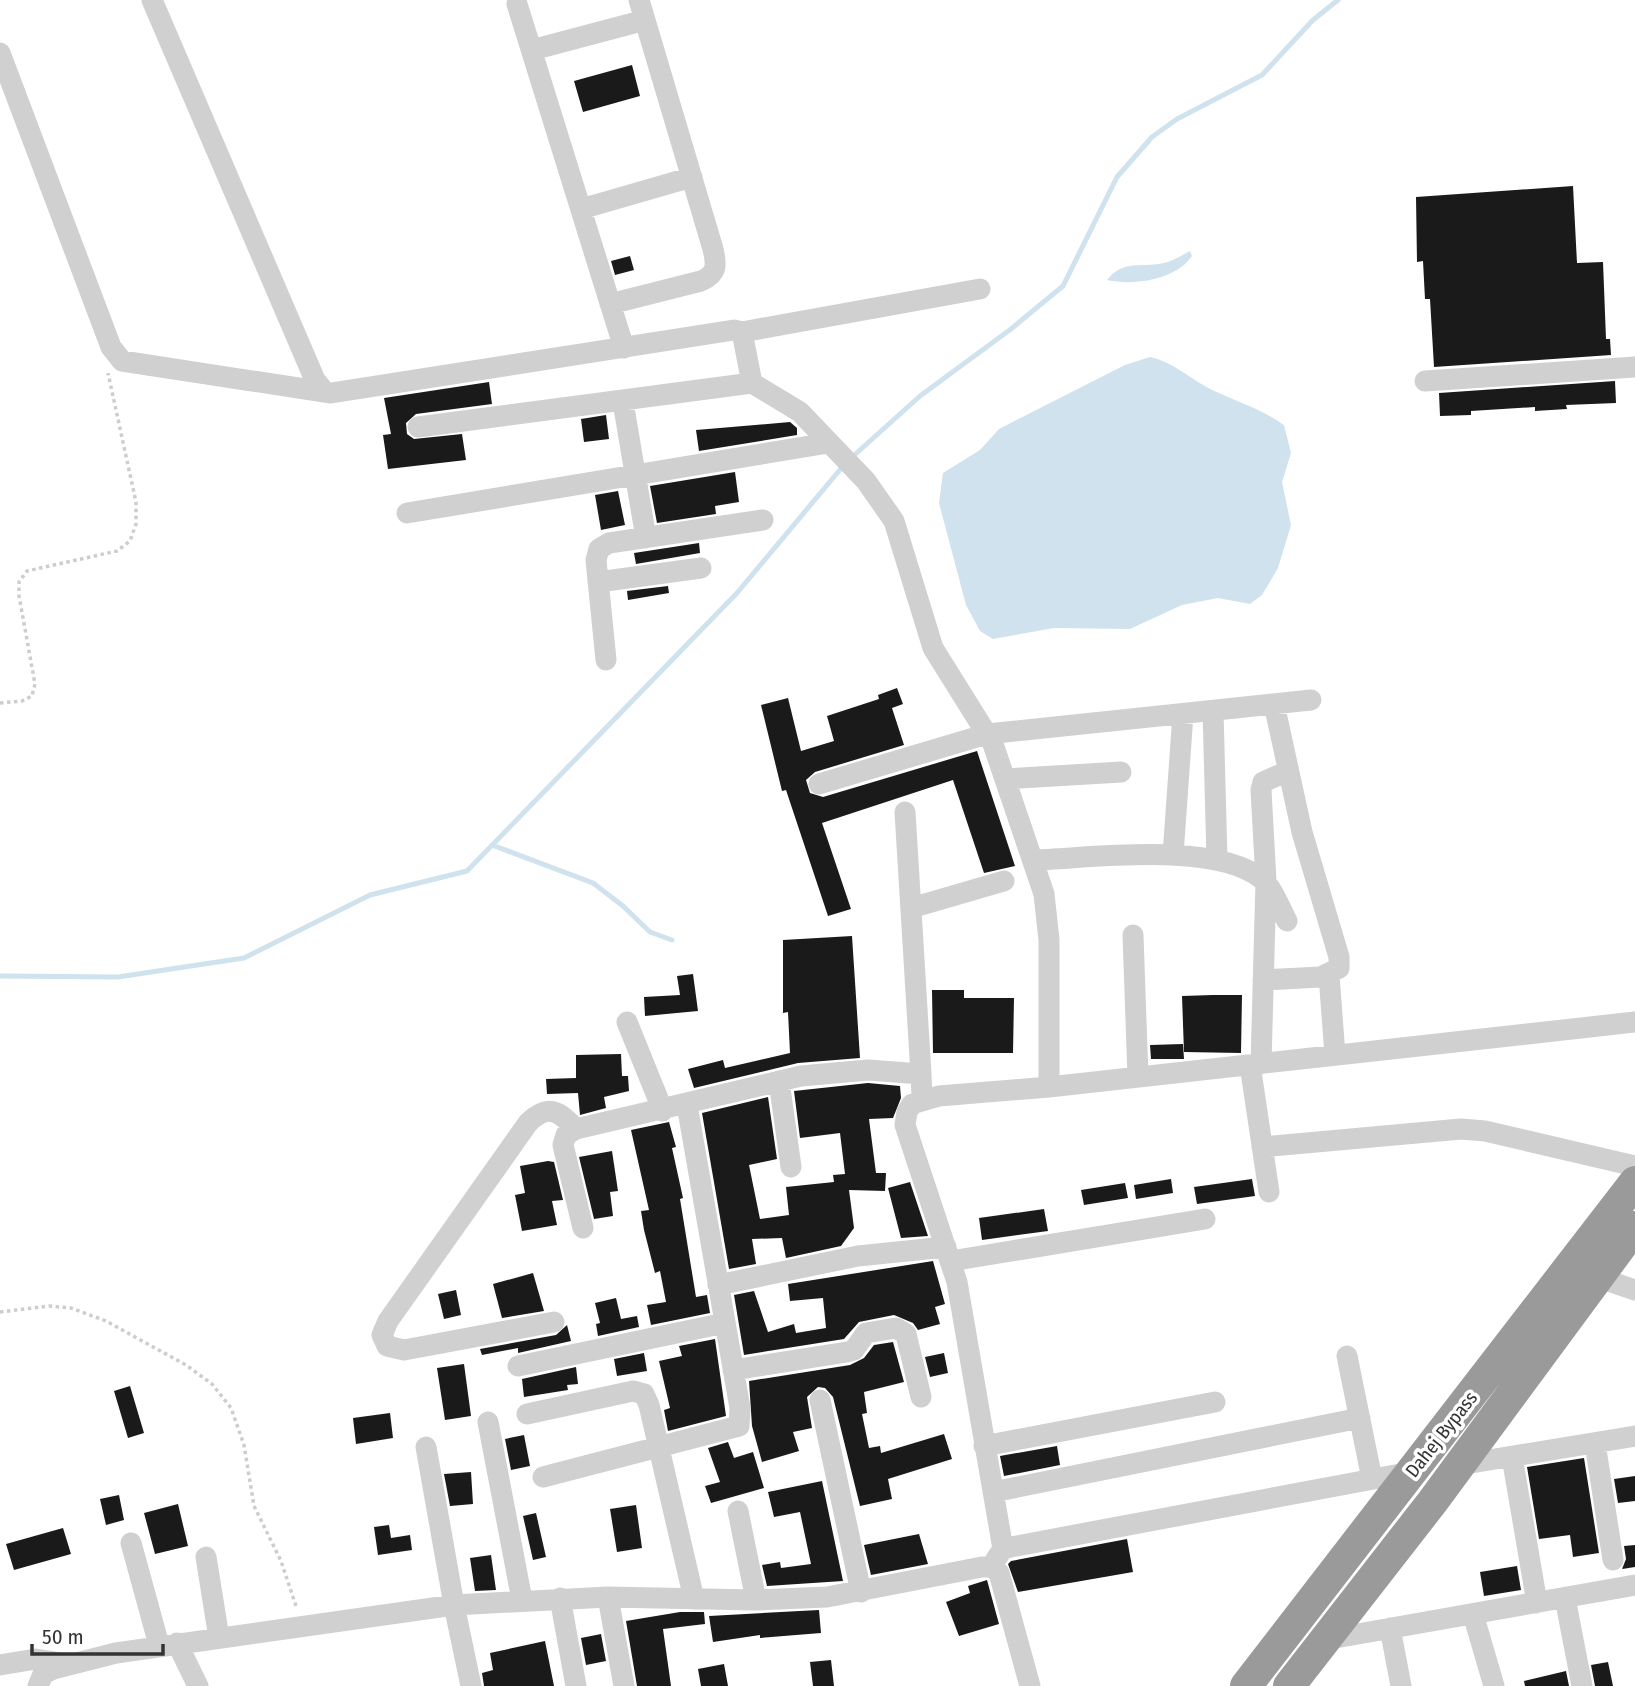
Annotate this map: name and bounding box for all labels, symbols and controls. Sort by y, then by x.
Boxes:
street label: Dahej Bypass [1401,1387,1482,1482]
scale bar [32,1612,163,1656]
text: 50 m [42,1624,84,1650]

